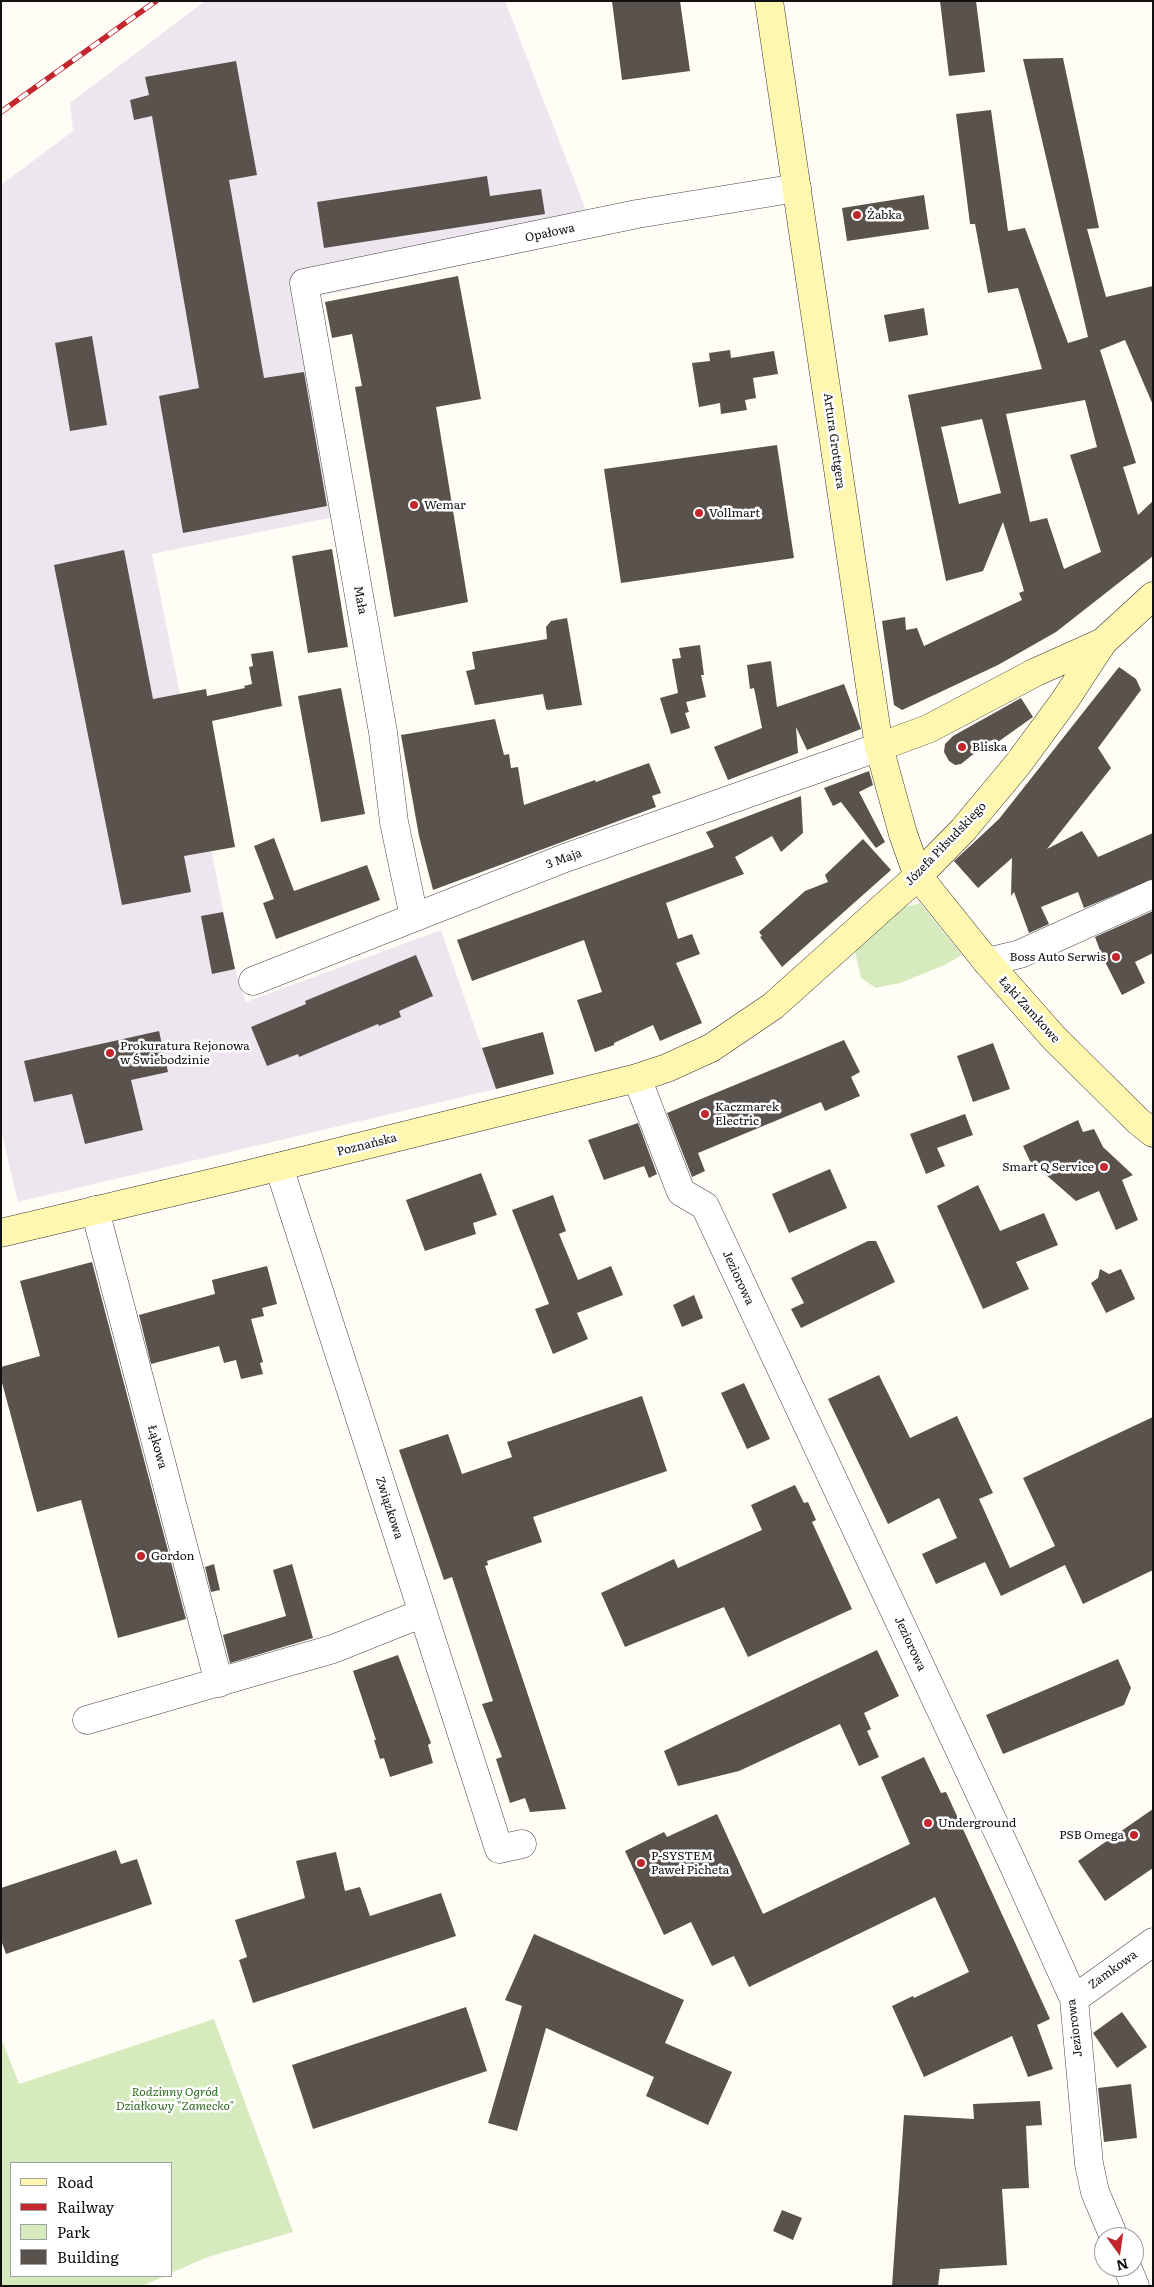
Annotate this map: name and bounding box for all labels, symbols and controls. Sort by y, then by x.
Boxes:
place label: Żabka [867,208,902,222]
marker: Żabka [851,209,863,221]
street label: Opałowa [524,221,576,245]
street label: Artura Grottgera [820,392,848,490]
place label: Wemar [424,498,466,512]
marker: Wemar [408,499,420,511]
place label: Vollmart [709,506,760,520]
marker: Vollmart [693,507,705,519]
street label: Mała [350,585,370,615]
place label: Bliska [972,740,1007,754]
marker: Bliska [956,741,968,753]
street label: Józefa Piłsudskiego [902,799,990,889]
street label: 3 Maja [544,846,584,872]
place label: Boss Auto Serwis [1009,950,1106,964]
marker: Boss Auto Serwis [1110,951,1122,963]
street label: Łąki Zamkowe [995,974,1063,1046]
place label: Prokuratura Rejonowa w Świebodzinie [120,1039,250,1067]
marker: Prokuratura Rejonowa w Świebodzinie [104,1047,116,1059]
place label: Kaczmarek Electric [715,1100,779,1128]
marker: Kaczmarek Electric [699,1108,711,1120]
street label: Poznańska [335,1131,399,1159]
place label: Smart Q Service [1002,1160,1094,1174]
marker: Smart Q Service [1098,1161,1110,1173]
street label: Jeziorowa [719,1249,757,1307]
street label: Łąkowa [144,1423,170,1471]
street label: Związkowa [372,1475,406,1541]
place label: Gordon [151,1549,195,1563]
marker: Gordon [135,1550,147,1562]
street label: Jeziorowa [891,1615,929,1673]
place label: Underground [938,1816,1016,1830]
marker: Underground [922,1817,934,1829]
place label: PSB Omega [1059,1828,1124,1842]
marker: PSB Omega [1128,1829,1140,1841]
place label: P-SYSTEM Paweł Picheta [651,1849,729,1877]
marker: P-SYSTEM Paweł Picheta [635,1857,647,1869]
street label: Zamkowa [1086,1948,1140,1992]
street label: Jeziorowa [1064,1998,1086,2058]
park label: Rodzinny Ogród Działkowy "Zamecko" [116,2085,234,2113]
legend [10,2162,172,2277]
text: Road [57,2170,93,2193]
text: Railway [57,2195,114,2218]
text: Park [57,2220,90,2243]
north arrow [1094,2227,1144,2277]
text: Building [57,2245,119,2268]
text: N [1114,2254,1131,2277]

